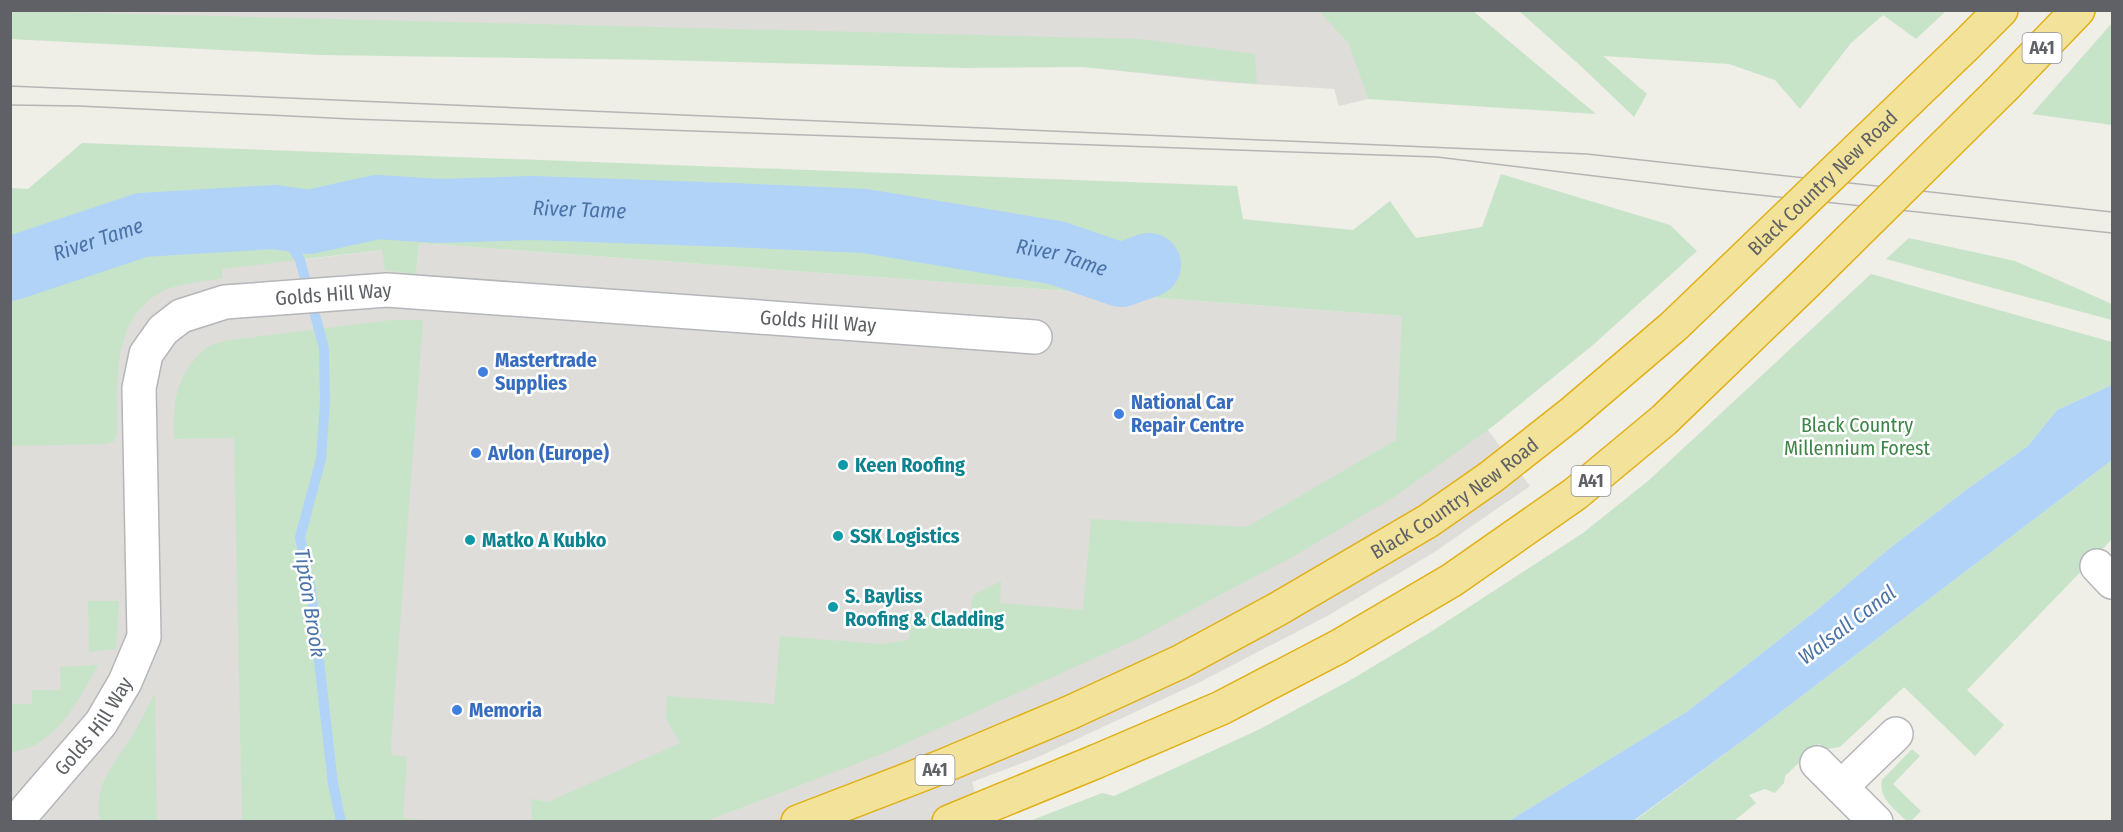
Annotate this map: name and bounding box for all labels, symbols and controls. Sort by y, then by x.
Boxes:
road number: A41 [2022,33,2062,63]
street label: Black Country New Road [1743,105,1903,260]
water label: River Tame [532,195,627,224]
water label: River Tame [50,212,147,267]
water label: River Tame [1014,233,1111,282]
street label: Golds Hill Way [274,278,392,310]
street label: Golds Hill Way [759,305,877,337]
place label: Mastertrade Supplies [495,348,597,395]
marker: Mastertrade Supplies [476,365,490,379]
place label: National Car Repair Centre [1131,390,1244,437]
marker: National Car Repair Centre [1112,407,1126,421]
park label: Black Country Millennium Forest [1784,413,1931,460]
street label: Black Country New Road [1366,432,1543,564]
place label: Avlon (Europe) [487,441,609,465]
marker: Avlon (Europe) [469,446,483,460]
place label: Keen Roofing [855,453,965,477]
marker: Keen Roofing [836,458,850,472]
road number: A41 [1572,466,1610,496]
place label: SSK Logistics [850,524,960,548]
place label: Matko A Kubko [482,528,607,552]
marker: SSK Logistics [831,529,845,543]
marker: Matko A Kubko [463,533,477,547]
water label: Tipton Brook [289,547,331,659]
water label: Walsall Canal [1793,580,1901,670]
place label: S. Bayliss Roofing & Cladding [845,584,1004,631]
marker: S. Bayliss Roofing & Cladding [826,600,840,614]
street label: Golds Hill Way [49,673,137,780]
place label: Memoria [469,698,542,722]
marker: Memoria [450,703,464,717]
road number: A41 [916,755,954,785]

